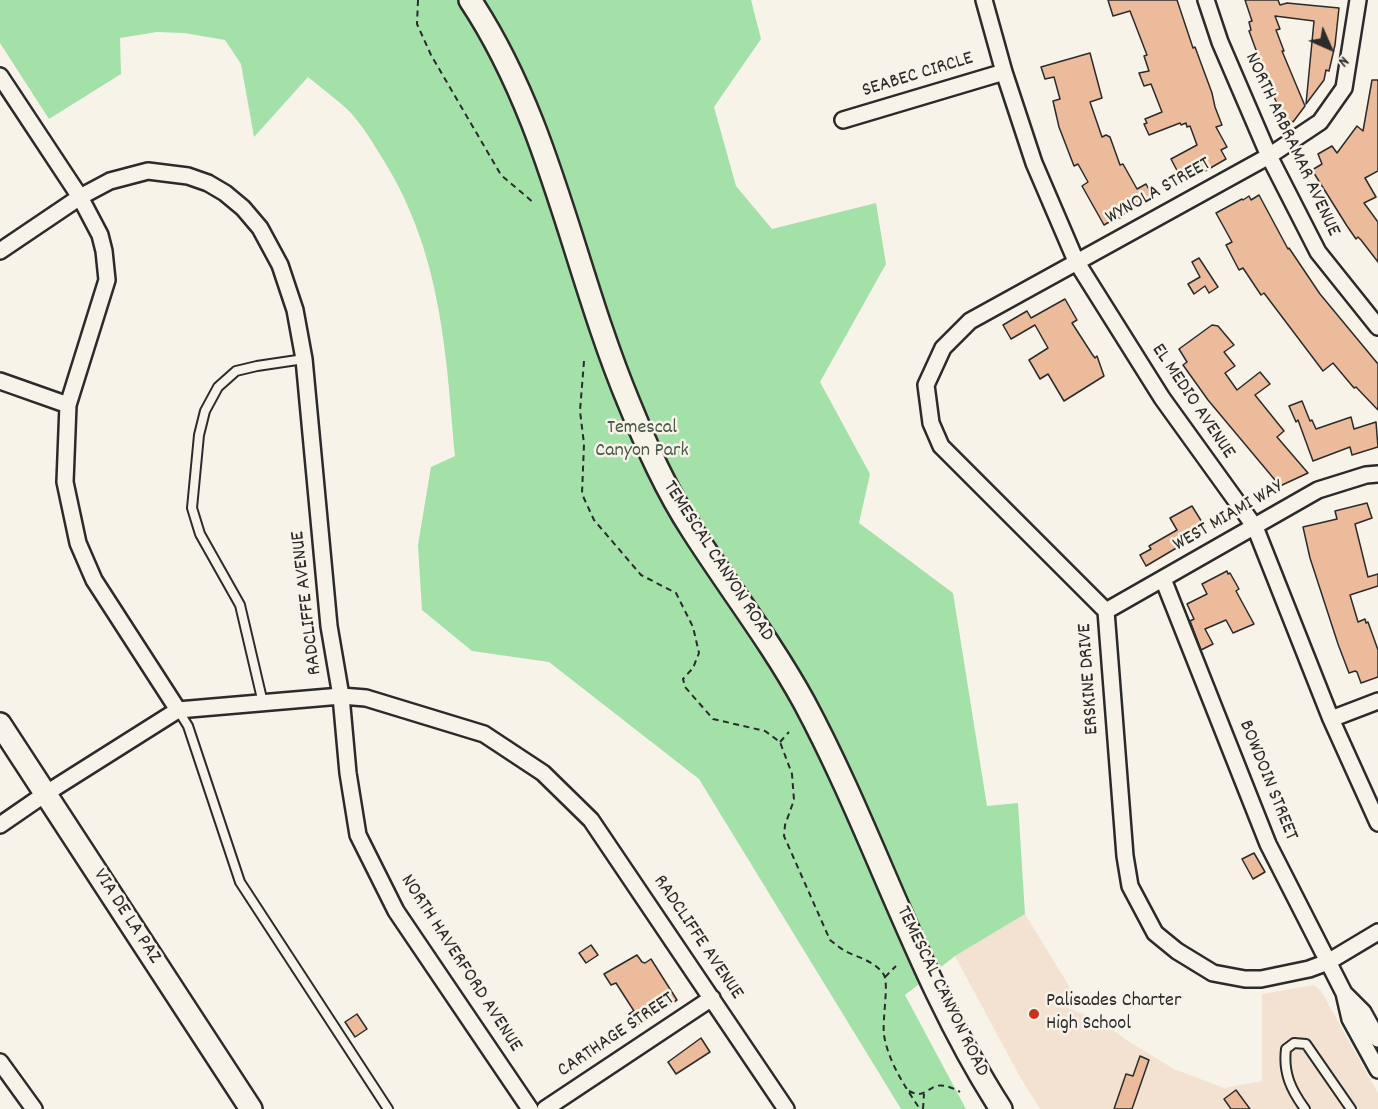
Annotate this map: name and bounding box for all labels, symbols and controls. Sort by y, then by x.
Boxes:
north arrow [1300,18,1360,78]
street label: SEABEC CIRCLE [860,48,976,104]
street label: NORTH ARBRAMAR AVENUE [1238,49,1344,241]
street label: WYNOLA STREET [1102,153,1216,231]
street label: EL MEDIO AVENUE [1145,340,1239,464]
park label: Temescal Canyon Park [595,417,689,464]
street label: WEST MIAMI WAY [1170,476,1288,558]
street label: TEMESCAL CANYON ROAD [656,477,778,647]
street label: RADCLIFFE AVENUE [287,530,329,676]
street label: ERSKINE DRIVE [1074,623,1106,735]
street label: BOWDOIN STREET [1232,717,1302,845]
street label: VIA DE LA PAZ [87,865,165,969]
street label: NORTH HAVERFORD AVENUE [394,871,526,1057]
street label: RADCLIFFE AVENUE [647,871,747,1005]
street label: TEMESCAL CANYON ROAD [889,903,993,1081]
street label: CARTHAGE STREET [554,988,680,1084]
place label: Palisades Charter High School [1046,990,1181,1037]
marker: Palisades Charter High School [1027,1007,1041,1021]

